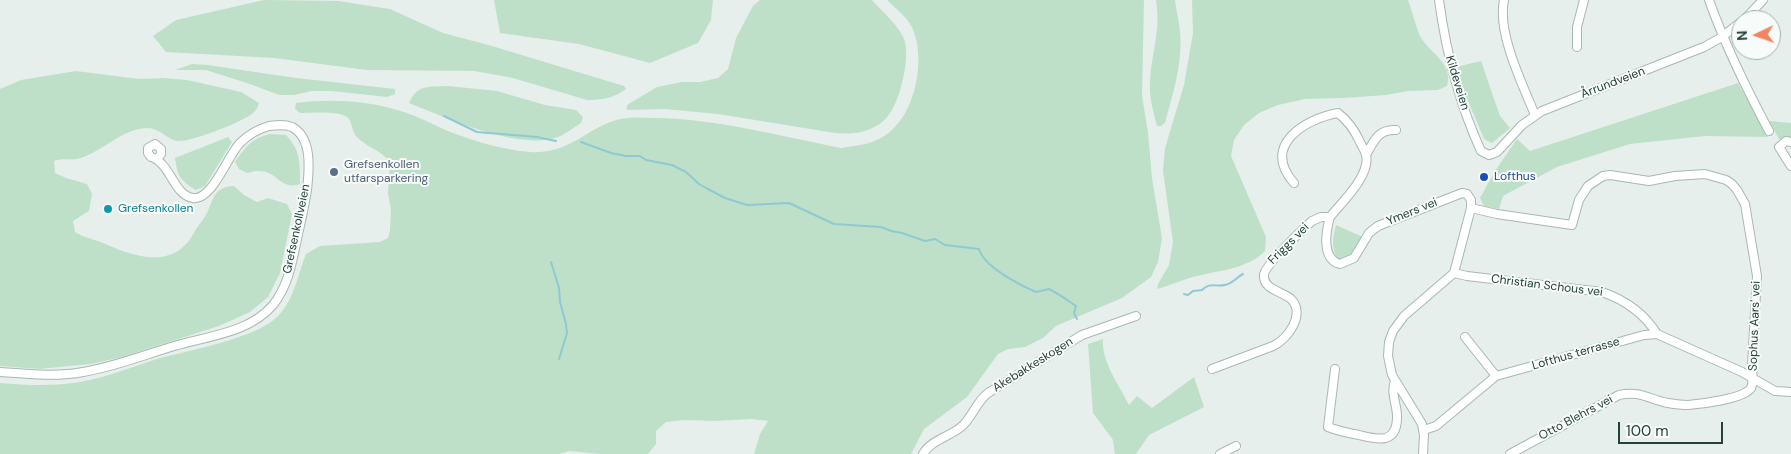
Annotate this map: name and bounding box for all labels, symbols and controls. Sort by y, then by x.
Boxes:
north arrow [1731,10,1781,60]
text: N [1733,30,1751,41]
street label: Kildeveien [1442,54,1472,112]
street label: Årrundveien [1579,64,1647,102]
place label: Grefsenkollen utfarsparkering [344,158,428,186]
marker: Grefsenkollen utfarsparkering [328,166,340,178]
place label: Lofthus [1494,170,1536,184]
marker: Lofthus [1478,171,1490,183]
street label: Grefsenkollveien [280,183,314,275]
street label: Ymers vei [1385,195,1439,229]
place label: Grefsenkollen [118,202,193,216]
marker: Grefsenkollen [102,203,114,215]
street label: Friggs vei [1266,221,1312,267]
street label: Christian Schous vei [1490,272,1604,300]
street label: Sophus Aars' vei [1746,281,1764,371]
street label: Akebakkeskogen [990,335,1076,395]
street label: Lofthus terrasse [1530,335,1622,373]
street label: Otto Blehrs vei [1536,392,1616,444]
scale bar [1621,412,1726,444]
text: 100 m [1626,421,1669,441]

